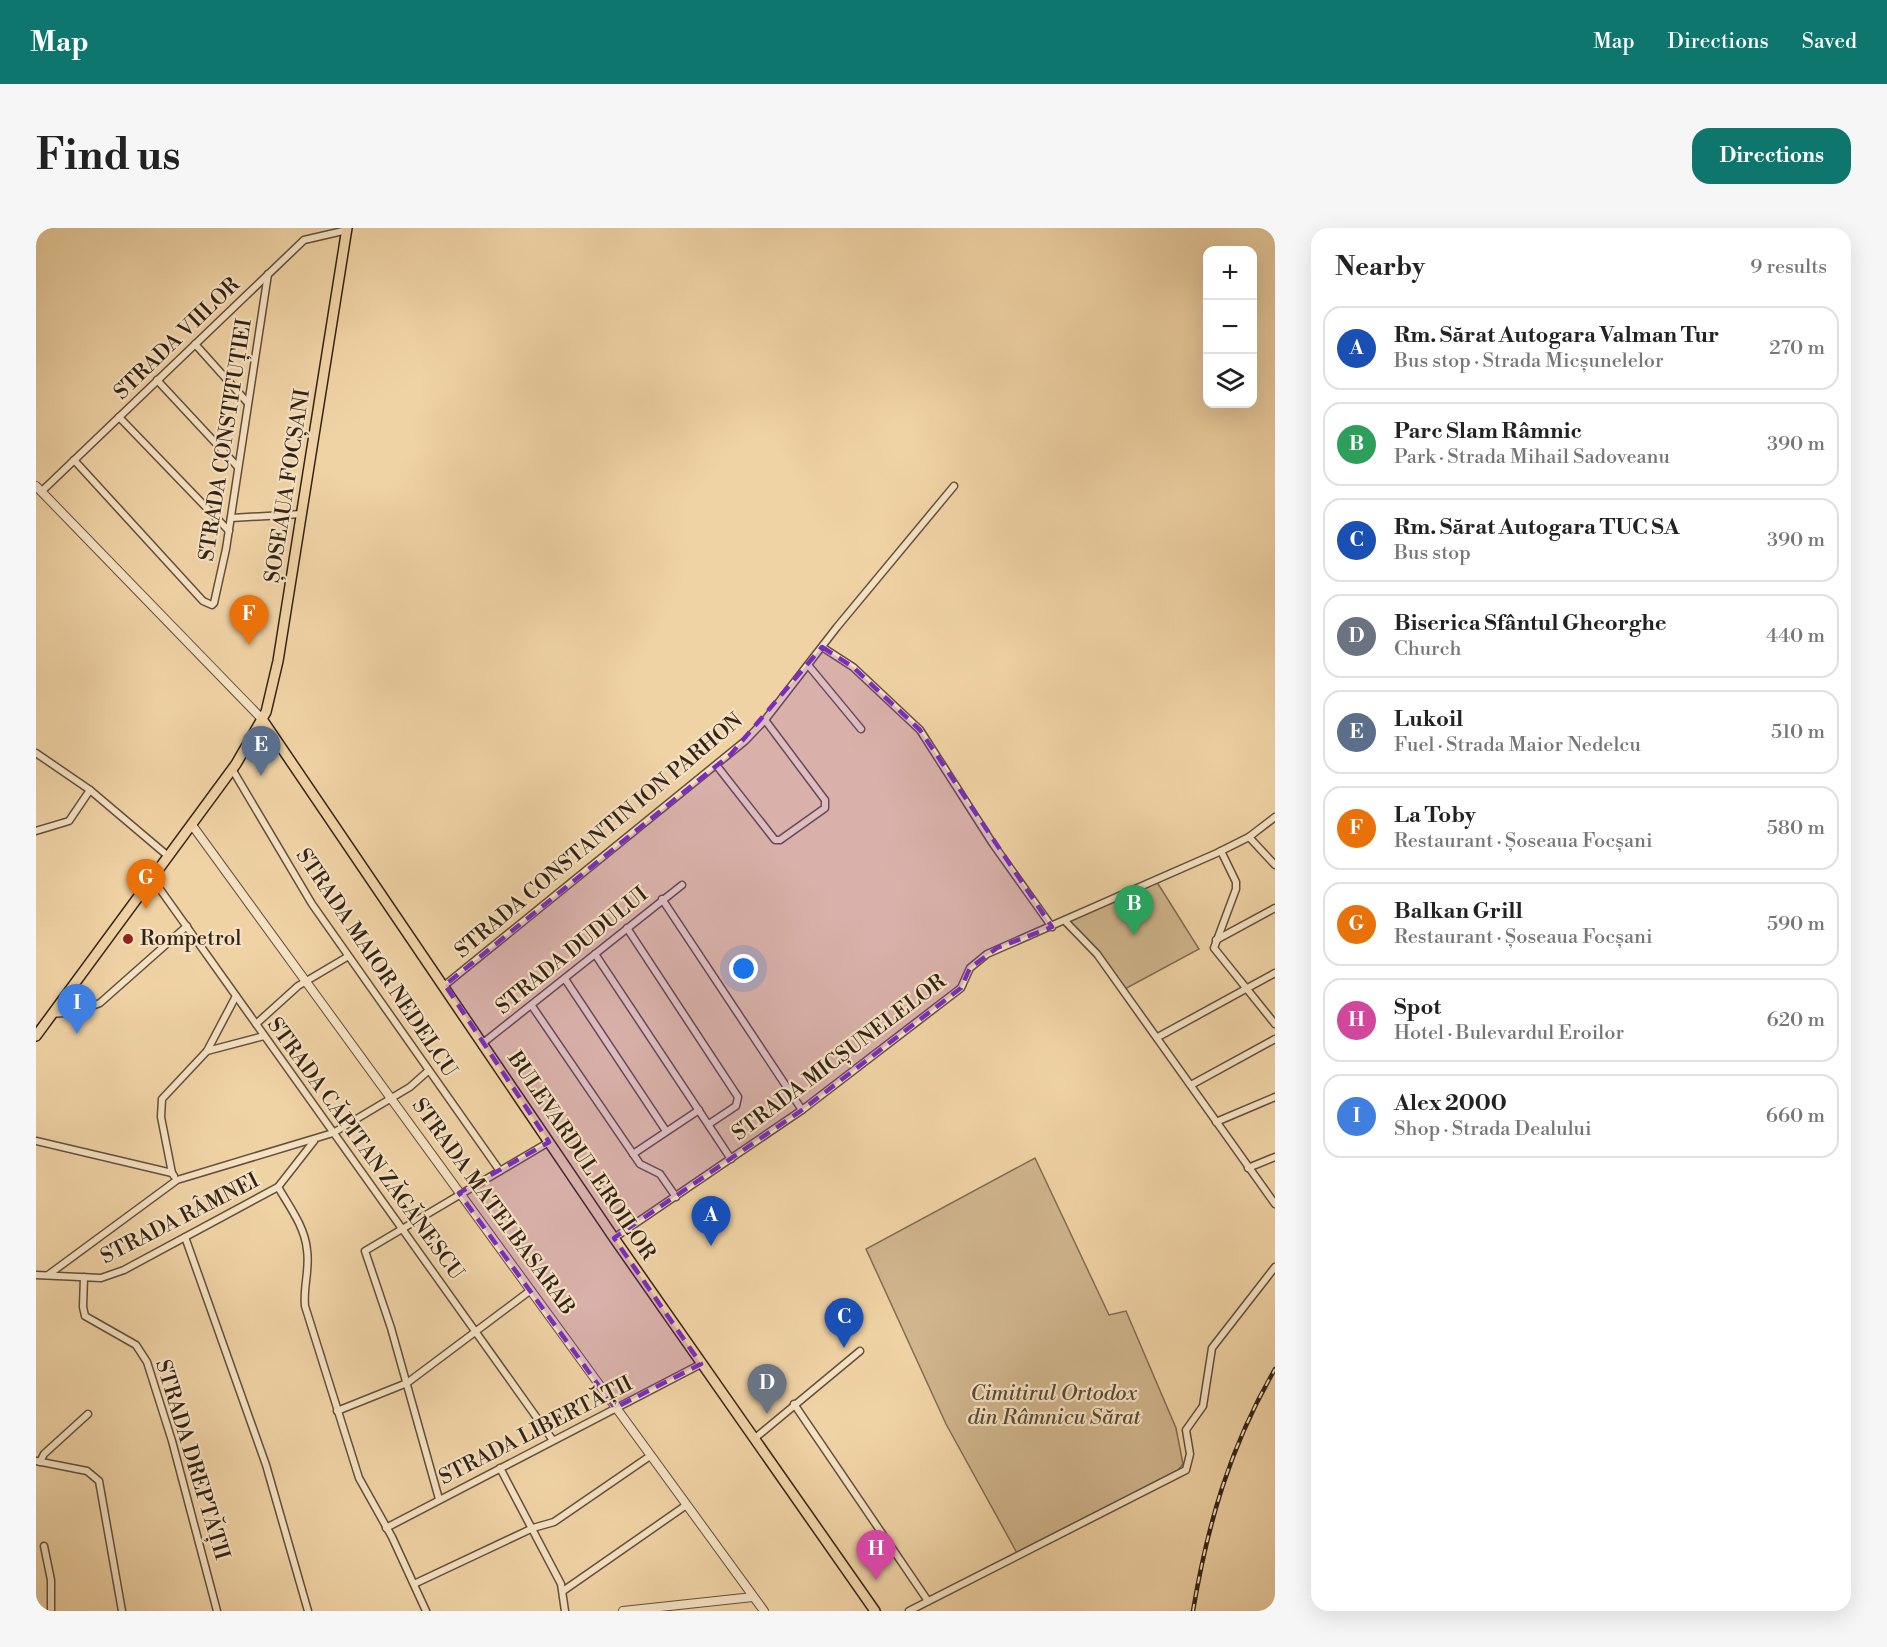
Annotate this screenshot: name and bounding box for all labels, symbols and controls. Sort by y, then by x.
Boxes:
text: Map [30,25,89,60]
text: Map [1593,29,1635,55]
text: Directions [1668,29,1769,55]
text: Saved [1802,29,1857,55]
button: Directions [1692,128,1851,184]
text: Find us [36,130,180,183]
map controls [1203,246,1257,408]
button: + [1203,246,1257,300]
text: Nearby [1335,251,1425,283]
text: 9 results [1750,255,1827,280]
street label: STRADA VIILOR [109,272,246,406]
button: − [1203,300,1257,354]
street label: STRADA CONSTITUȚIEI [194,317,258,563]
text: Rm. Sărat Autogara Valman Tur [1394,322,1719,349]
text: A [1349,336,1364,361]
text: 270 m [1769,336,1825,361]
text: Bus stop · Strada Micșunelelor [1394,349,1664,374]
button: layers [1203,354,1257,408]
street label: ȘOSEAUA FOCȘANI [260,387,316,585]
text: Parc Slam Râmnic [1394,418,1582,445]
text: B [1349,432,1364,457]
text: 390 m [1767,432,1825,457]
text: Park · Strada Mihail Sadoveanu [1394,445,1670,470]
text: Rm. Sărat Autogara TUC SA [1394,514,1679,541]
text: C [1349,528,1364,553]
text: 390 m [1767,528,1825,553]
text: Bus stop [1394,541,1471,566]
pin: F [230,596,268,645]
text: Biserica Sfântul Gheorghe [1394,610,1667,637]
text: D [1349,624,1364,649]
text: 440 m [1766,624,1825,649]
text: Church [1394,637,1461,662]
text: Lukoil [1394,706,1463,733]
street label: STRADA CONSTANTIN ION PARHON [450,708,749,964]
text: E [1350,720,1363,745]
text: 510 m [1771,720,1825,745]
pin: E [242,726,280,776]
text: Fuel · Strada Maior Nedelcu [1394,733,1641,758]
text: La Toby [1394,802,1476,829]
text: F [1349,816,1364,841]
text: 580 m [1767,816,1825,841]
text: Restaurant · Șoseaua Focșani [1394,829,1653,854]
street label: STRADA MAIOR NEDELCU [290,844,463,1083]
pin: G [126,860,166,909]
street label: STRADA DUDULUI [491,882,653,1020]
pin: B [1114,886,1154,935]
text: Balkan Grill [1394,898,1523,925]
text: G [1349,912,1364,937]
text: 590 m [1767,912,1825,937]
text: Restaurant · Șoseaua Focșani [1394,925,1653,950]
place label: Rompetrol [140,926,241,952]
marker: Rompetrol [121,932,135,946]
your location [729,954,758,983]
street label: STRADA MICȘUNELELOR [727,969,951,1147]
pin: I [58,984,96,1034]
text: Spot [1394,994,1441,1021]
text: H [1348,1008,1365,1033]
text: 620 m [1767,1008,1825,1033]
street label: STRADA CĂPITAN ZĂGĂNESCU [261,1012,471,1286]
text: Hotel · Bulevardul Eroilor [1394,1021,1624,1046]
street label: BULEVARDUL EROILOR [501,1046,661,1266]
text: Alex 2000 [1394,1090,1507,1117]
street label: STRADA MATEI BASARAB [406,1094,580,1320]
text: I [1353,1104,1360,1129]
text: 660 m [1766,1104,1825,1129]
text: Shop · Strada Dealului [1394,1117,1592,1142]
street label: STRADA RÂMNEI [95,1166,264,1270]
pin: A [692,1196,730,1246]
pin: C [824,1298,864,1348]
street label: STRADA DREPTĂȚII [149,1356,237,1563]
pin: D [748,1364,786,1414]
street label: STRADA LIBERTĂȚII [434,1369,637,1491]
park label: Cimitirul Ortodox din Râmnicu Sărat [968,1381,1142,1431]
pin: H [856,1530,896,1580]

